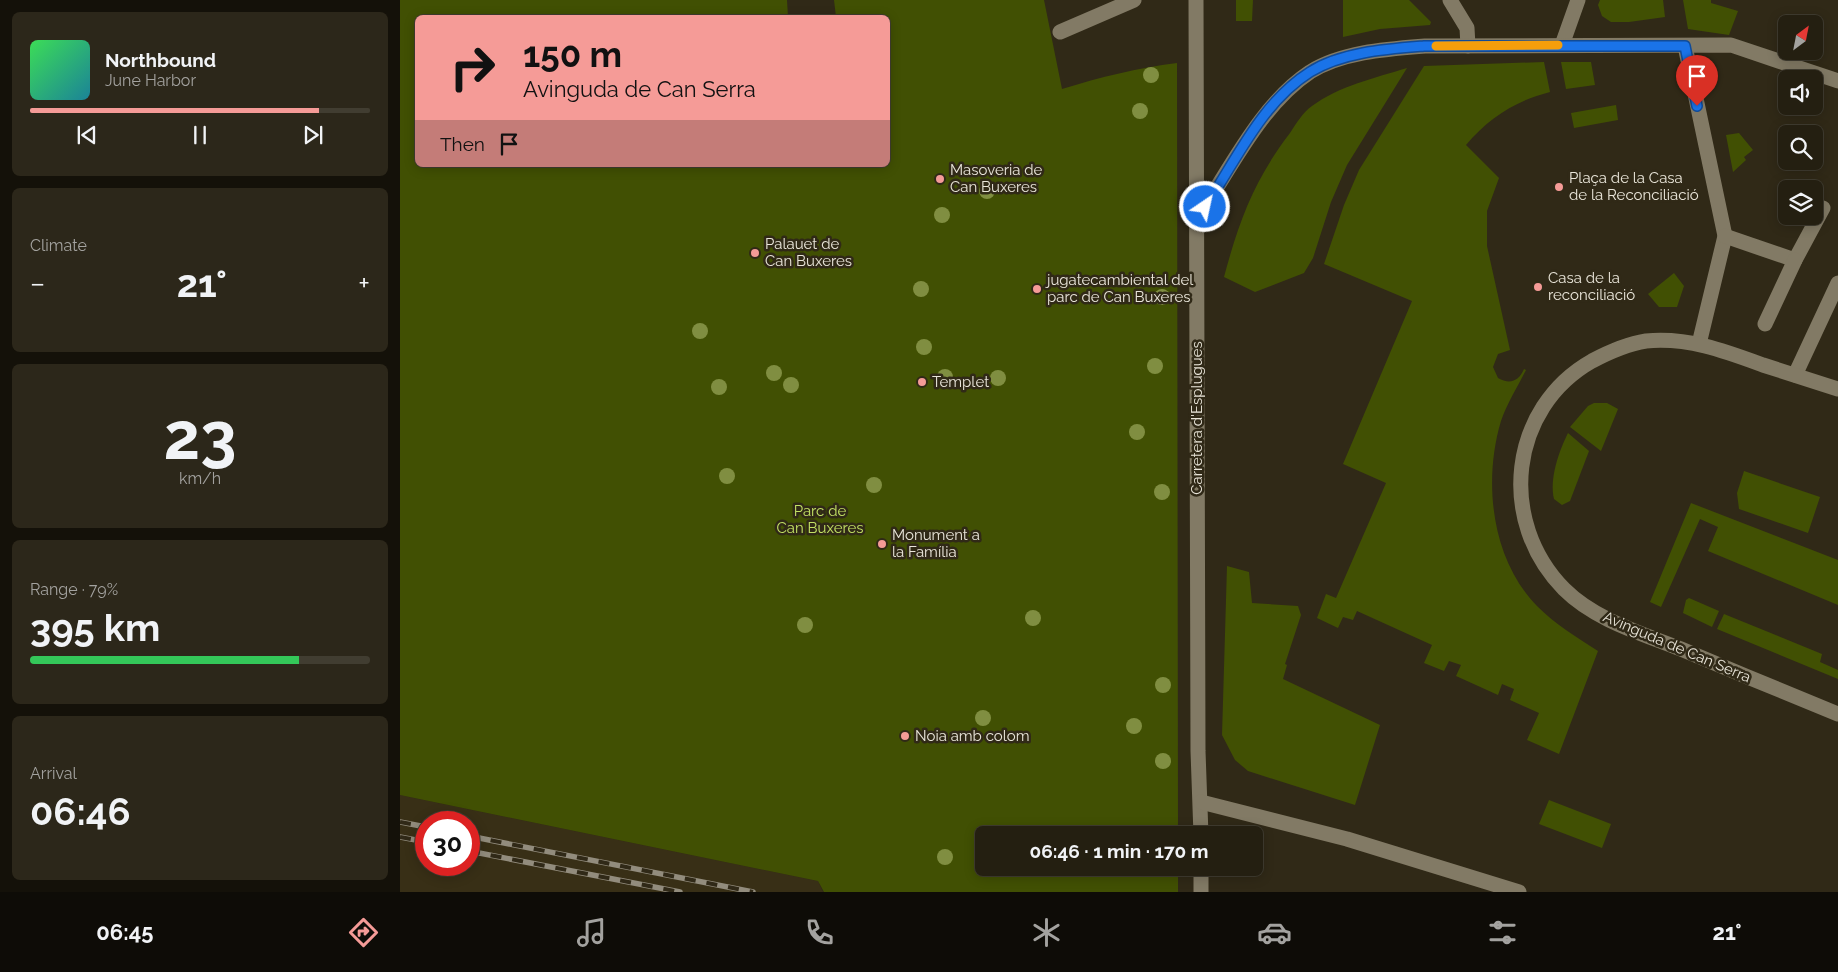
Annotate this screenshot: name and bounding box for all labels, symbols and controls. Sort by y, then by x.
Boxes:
north arrow [1778,15,1822,60]
map controls [1778,15,1823,225]
text: 150 m [523,34,622,75]
icon: right [440,35,505,100]
text: Northbound [105,49,216,71]
pin [1676,55,1718,106]
icon: arrive [1683,62,1711,90]
button: sound [1778,70,1823,115]
text: June Harbor [105,71,196,90]
text: Avinguda de Can Serra [523,76,756,102]
icon: previous [73,121,101,149]
icon: pause [186,121,214,149]
icon: next [299,121,327,149]
button: search [1778,125,1823,170]
icon: arrive [495,130,523,158]
text: Then [440,133,485,155]
place label: Masoveria de Can Buxeres [950,161,1043,196]
place label: Plaça de la Casa de la Reconciliació [1569,169,1699,204]
marker: Masoveria de Can Buxeres [934,173,946,185]
position arrow [1178,180,1230,232]
button: layers [1778,180,1823,225]
marker: Plaça de la Casa de la Reconciliació [1553,181,1565,193]
place label: Palauet de Can Buxeres [765,235,852,270]
text: Climate [30,236,87,255]
marker: Palauet de Can Buxeres [749,247,761,259]
text: 21° [177,261,227,306]
text: − [30,267,45,300]
text: + [358,267,370,300]
place label: Casa de la reconciliació [1548,269,1635,304]
place label: jugatecambiental del parc de Can Buxeres [1045,271,1194,306]
marker: Casa de la reconciliació [1532,281,1544,293]
marker: jugatecambiental del parc de Can Buxeres [1031,283,1043,295]
street label: Carretera d'Esplugues [1188,341,1206,495]
place label: Templet [932,373,989,391]
marker: Templet [916,376,928,388]
text: 23 [164,398,236,474]
text: km/h [179,469,221,488]
park label: Parc de Can Buxeres [776,502,864,537]
place label: Monument a la Família [892,526,980,561]
marker: Monument a la Família [876,538,888,550]
text: Range · 79% [30,580,118,599]
text: 395 km [30,605,160,650]
street label: Avinguda de Can Serra [1600,608,1754,686]
place label: Noia amb colom [915,727,1030,745]
marker: Noia amb colom [899,730,911,742]
text: Arrival [30,764,77,783]
text: 06:46 [30,789,131,834]
speed limit sign: 30 [415,811,480,876]
text: 06:46 · 1 min · 170 m [1030,840,1208,862]
icon: directions [346,915,381,950]
icon: music [574,915,609,950]
icon: phone [802,915,837,950]
icon: climate [1029,915,1064,950]
icon: car [1257,915,1292,950]
icon: filters [1485,915,1520,950]
text: 06:45 [96,919,153,945]
text: 21° [1713,919,1742,945]

